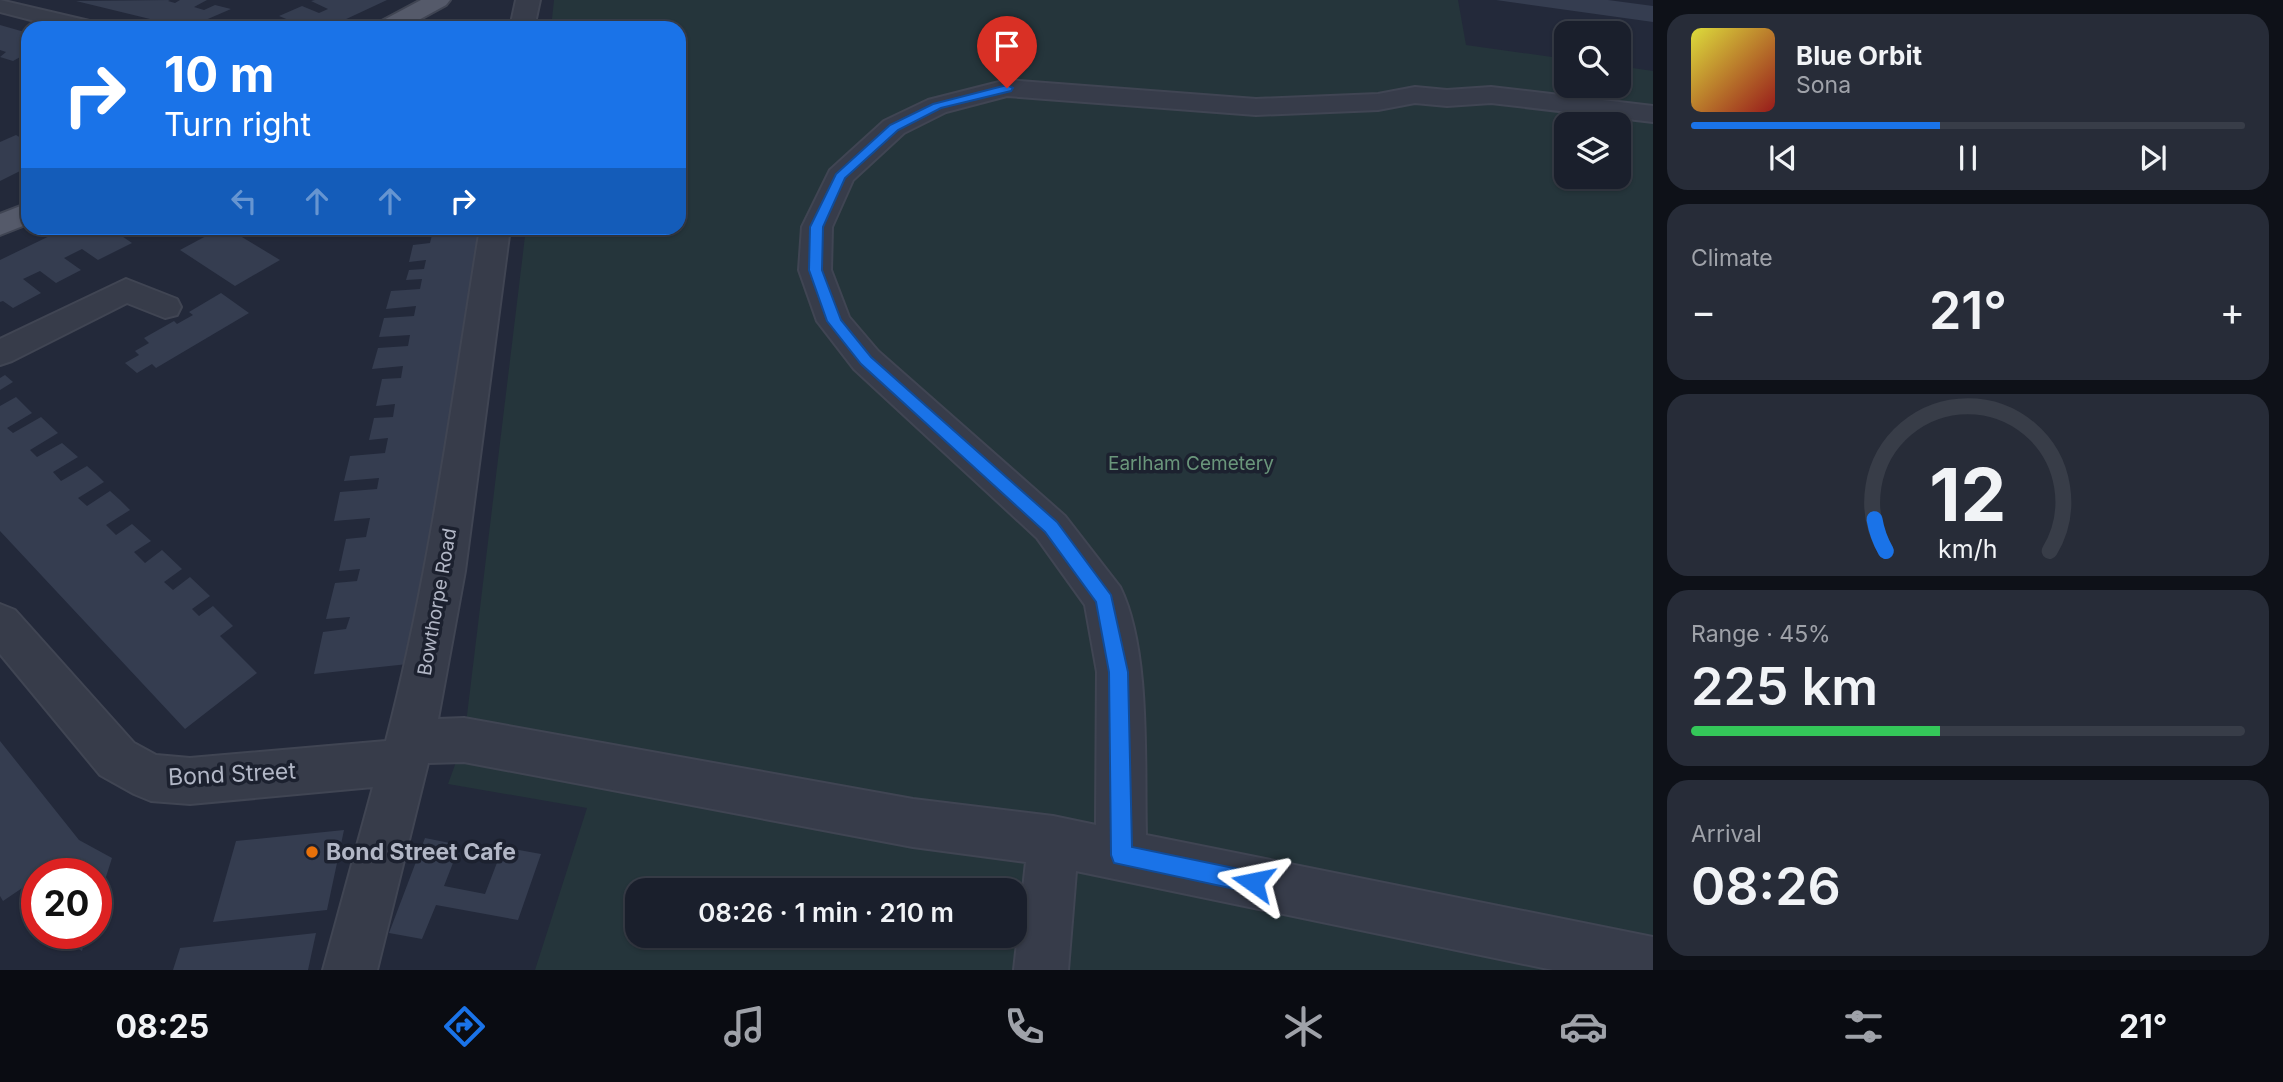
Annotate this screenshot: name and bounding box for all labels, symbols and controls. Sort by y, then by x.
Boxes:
pin [977,16,1037,88]
map controls [1554,21,1631,189]
button: search [1554,21,1631,98]
icon: arrive [988,27,1026,65]
text: Blue Orbit [1796,40,1922,71]
text: 10 m [164,45,275,104]
icon: right [49,49,140,140]
text: Sona [1796,71,1851,99]
text: Turn right [164,105,311,144]
button: layers [1554,112,1631,189]
icon: previous [1764,139,1802,177]
icon: pause [1949,139,1987,177]
icon: next [2134,139,2172,177]
icon: left [225,182,263,220]
icon: ahead [298,182,336,220]
icon: ahead [371,182,409,220]
icon: right [444,182,482,220]
text: Climate [1691,244,1773,272]
text: 21° [1929,279,2007,342]
text: − [1691,288,1716,334]
text: + [2220,288,2245,334]
text: 12 [1929,450,2007,539]
park label: Earlham Cemetery [1108,452,1274,475]
street label: Bowthorpe Road [413,527,461,677]
text: km/h [1938,534,1998,564]
text: Range · 45% [1691,620,1831,648]
text: 225 km [1691,655,1878,718]
street label: Bond Street [167,757,297,791]
text: Arrival [1691,820,1762,848]
place label: Bond Street Cafe [326,838,516,866]
marker: Bond Street Cafe [304,844,320,860]
position arrow [1216,845,1290,919]
text: 08:26 [1691,855,1841,918]
speed limit sign: 20 [21,858,112,949]
text: 08:26 · 1 min · 210 m [698,897,954,928]
icon: directions [440,1002,489,1051]
icon: music [720,1002,769,1051]
icon: phone [1000,1002,1049,1051]
icon: climate [1279,1002,1328,1051]
icon: car [1559,1002,1608,1051]
icon: filters [1839,1002,1888,1051]
text: 08:25 [115,1007,209,1046]
text: 21° [2119,1007,2168,1046]

